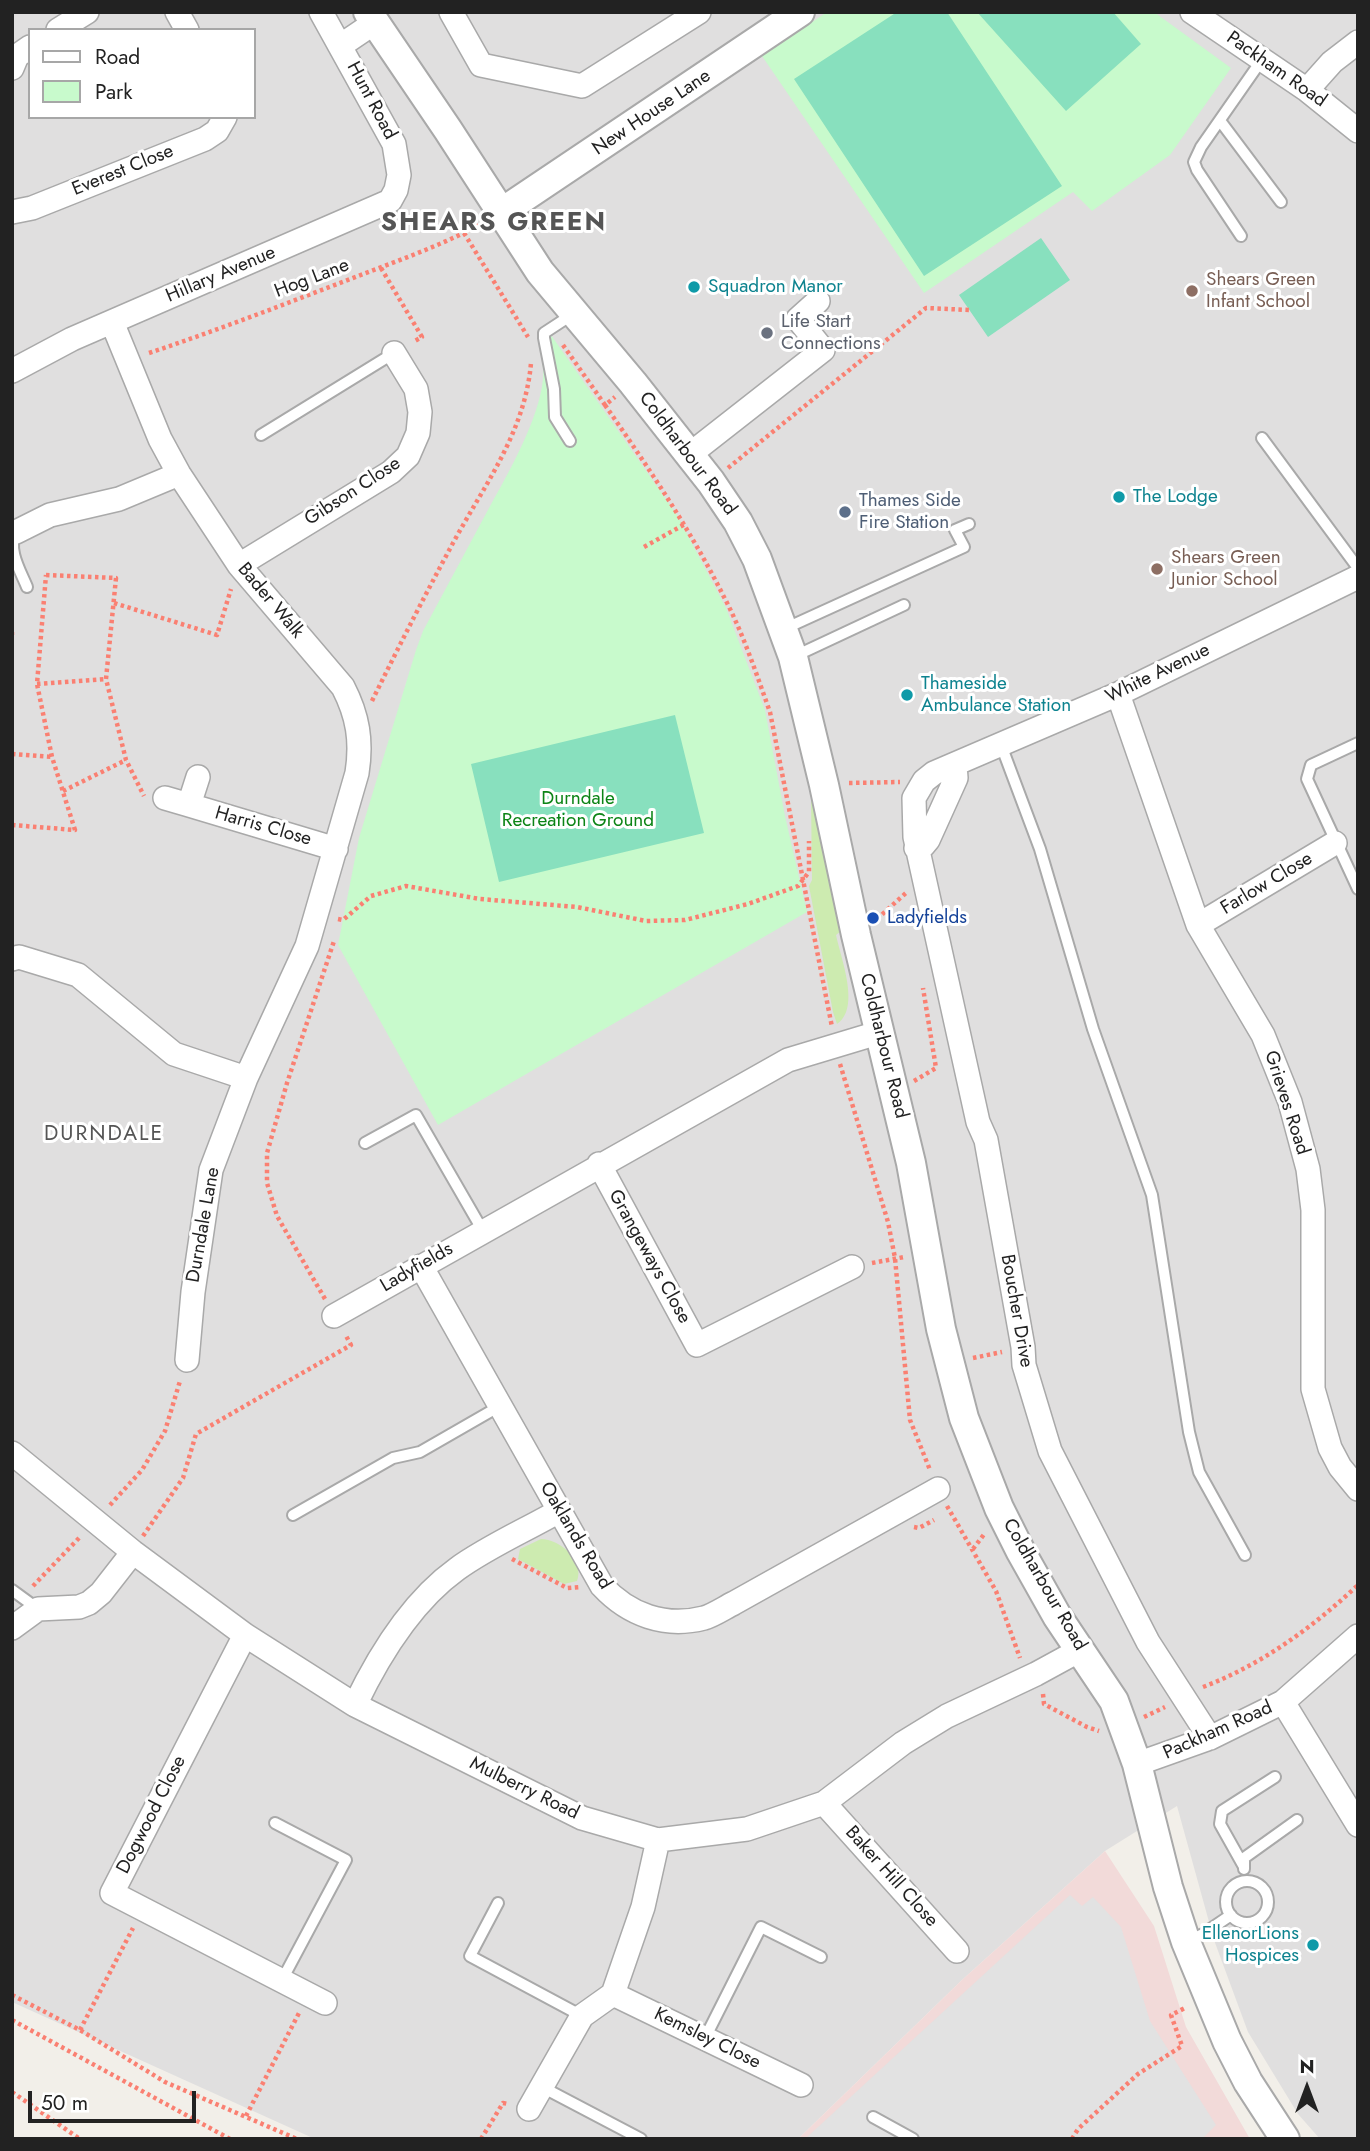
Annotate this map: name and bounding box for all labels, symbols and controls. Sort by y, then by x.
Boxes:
street label: Packham Road [1222,27,1330,113]
legend [28,28,256,119]
text: Road [95,42,140,72]
street label: Hunt Road [341,58,401,144]
street label: New House Lane [589,65,715,161]
text: Park [95,77,132,107]
street label: Everest Close [69,140,177,202]
district label: SHEARS GREEN [382,208,606,240]
street label: Hillary Avenue [163,242,279,308]
street label: Hog Lane [272,254,352,304]
place label: Shears Green Infant School [1206,269,1316,313]
place label: Squadron Manor [708,276,843,298]
marker: Squadron Manor [686,279,702,295]
marker: Shears Green Infant School [1184,283,1200,299]
place label: Life Start Connections [781,311,881,355]
marker: Life Start Connections [759,325,775,341]
street label: Coldharbour Road [633,388,741,520]
street label: Gibson Close [301,453,405,531]
place label: The Lodge [1133,486,1218,508]
marker: The Lodge [1111,489,1127,505]
place label: Thames Side Fire Station [859,490,961,534]
marker: Thames Side Fire Station [837,504,853,520]
place label: Shears Green Junior School [1171,547,1281,591]
street label: Bader Walk [232,559,308,643]
marker: Shears Green Junior School [1149,561,1165,577]
street label: White Avenue [1102,639,1214,709]
place label: Thameside Ambulance Station [921,673,1071,717]
marker: Thameside Ambulance Station [899,687,915,703]
park label: Durndale Recreation Ground [502,788,654,832]
street label: Harris Close [212,802,314,852]
street label: Farlow Close [1217,848,1317,920]
place label: Ladyfields [887,907,967,929]
marker: Ladyfields [865,910,881,926]
street label: Coldharbour Road [854,971,912,1121]
street label: Grieves Road [1258,1048,1314,1158]
district label: DURNDALE [45,1122,163,1148]
street label: Durndale Lane [183,1166,225,1284]
street label: Grangeways Close [603,1186,695,1328]
street label: Ladyfields [377,1238,457,1298]
street label: Boucher Drive [995,1253,1037,1369]
street label: Oaklands Road [534,1478,616,1594]
street label: Coldharbour Road [997,1515,1091,1655]
street label: Packham Road [1160,1697,1276,1765]
street label: Dogwood Close [113,1752,191,1878]
street label: Mulberry Road [466,1753,582,1825]
street label: Baker Hill Close [840,1822,942,1932]
place label: EllenorLions Hospices [1202,1923,1299,1967]
marker: EllenorLions Hospices [1305,1937,1321,1953]
street label: Kemsley Close [650,2003,764,2075]
north arrow [1272,2053,1342,2123]
text: N [1299,2053,1315,2080]
scale bar [32,2078,200,2122]
text: 50 m [41,2088,88,2118]

